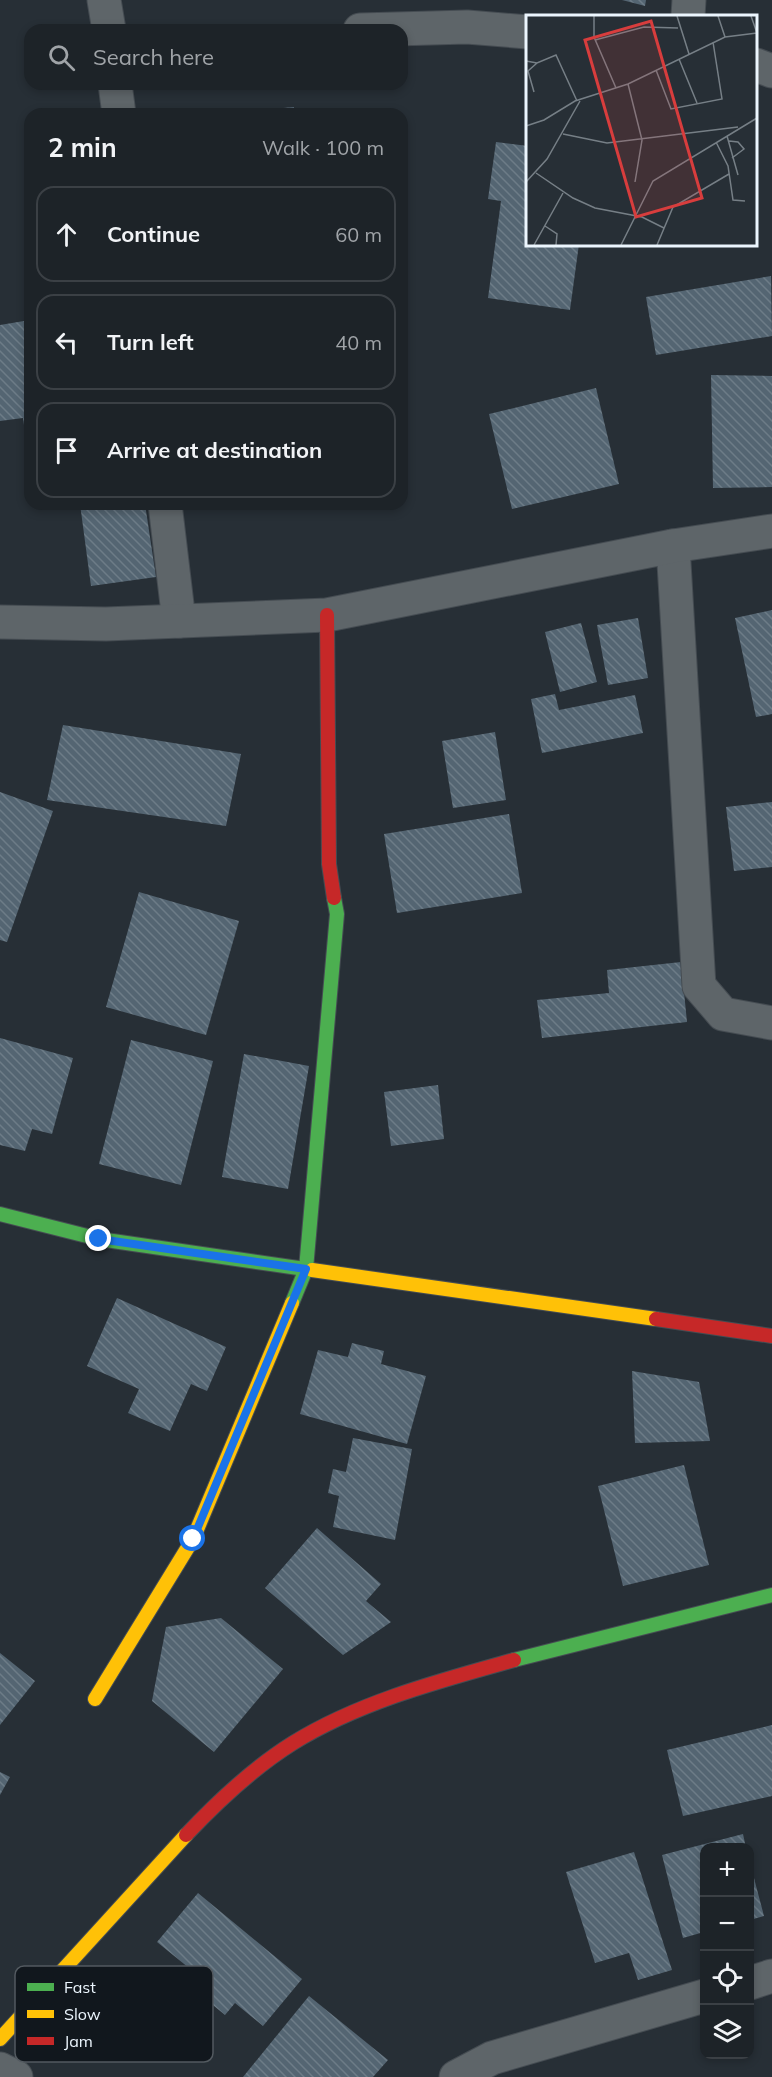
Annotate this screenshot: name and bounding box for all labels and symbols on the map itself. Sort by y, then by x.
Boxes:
inset map [526,15,757,246]
route end [85,1225,111,1251]
route start [179,1525,205,1551]
legend [15,1966,213,2062]
text: Fast [64,1977,96,1997]
text: Slow [64,2004,101,2024]
text: Jam [64,2031,93,2051]

